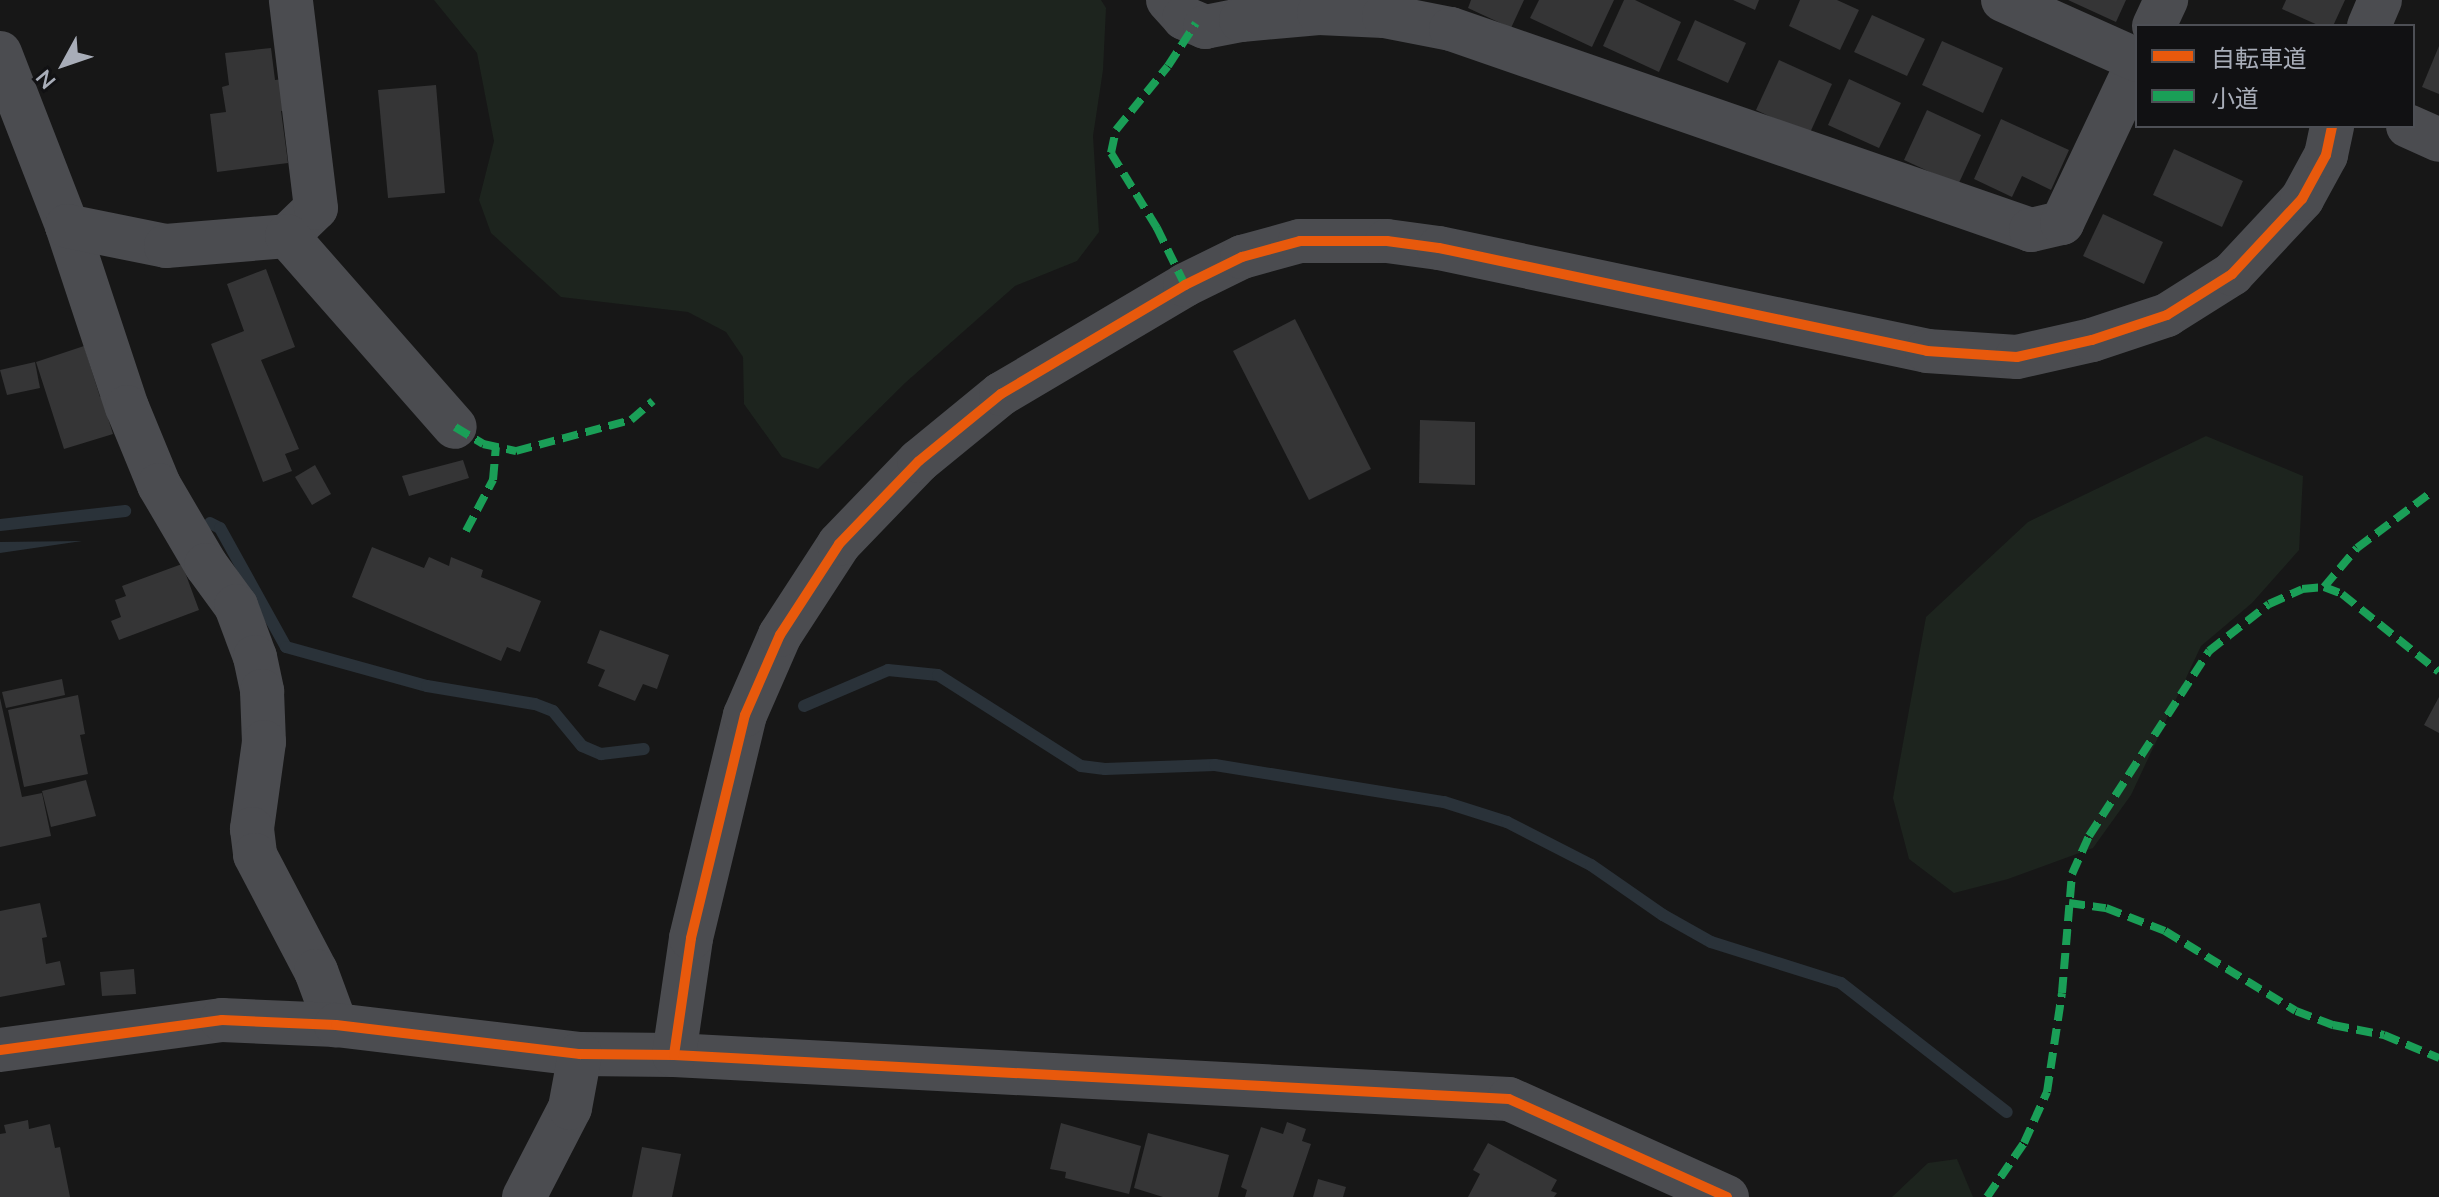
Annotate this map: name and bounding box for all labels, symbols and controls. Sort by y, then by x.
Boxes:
north arrow [24,24,104,104]
legend [2135,24,2415,128]
text: 自転車道 [2211,43,2307,73]
text: N [30,64,62,95]
text: 小道 [2211,83,2259,113]

